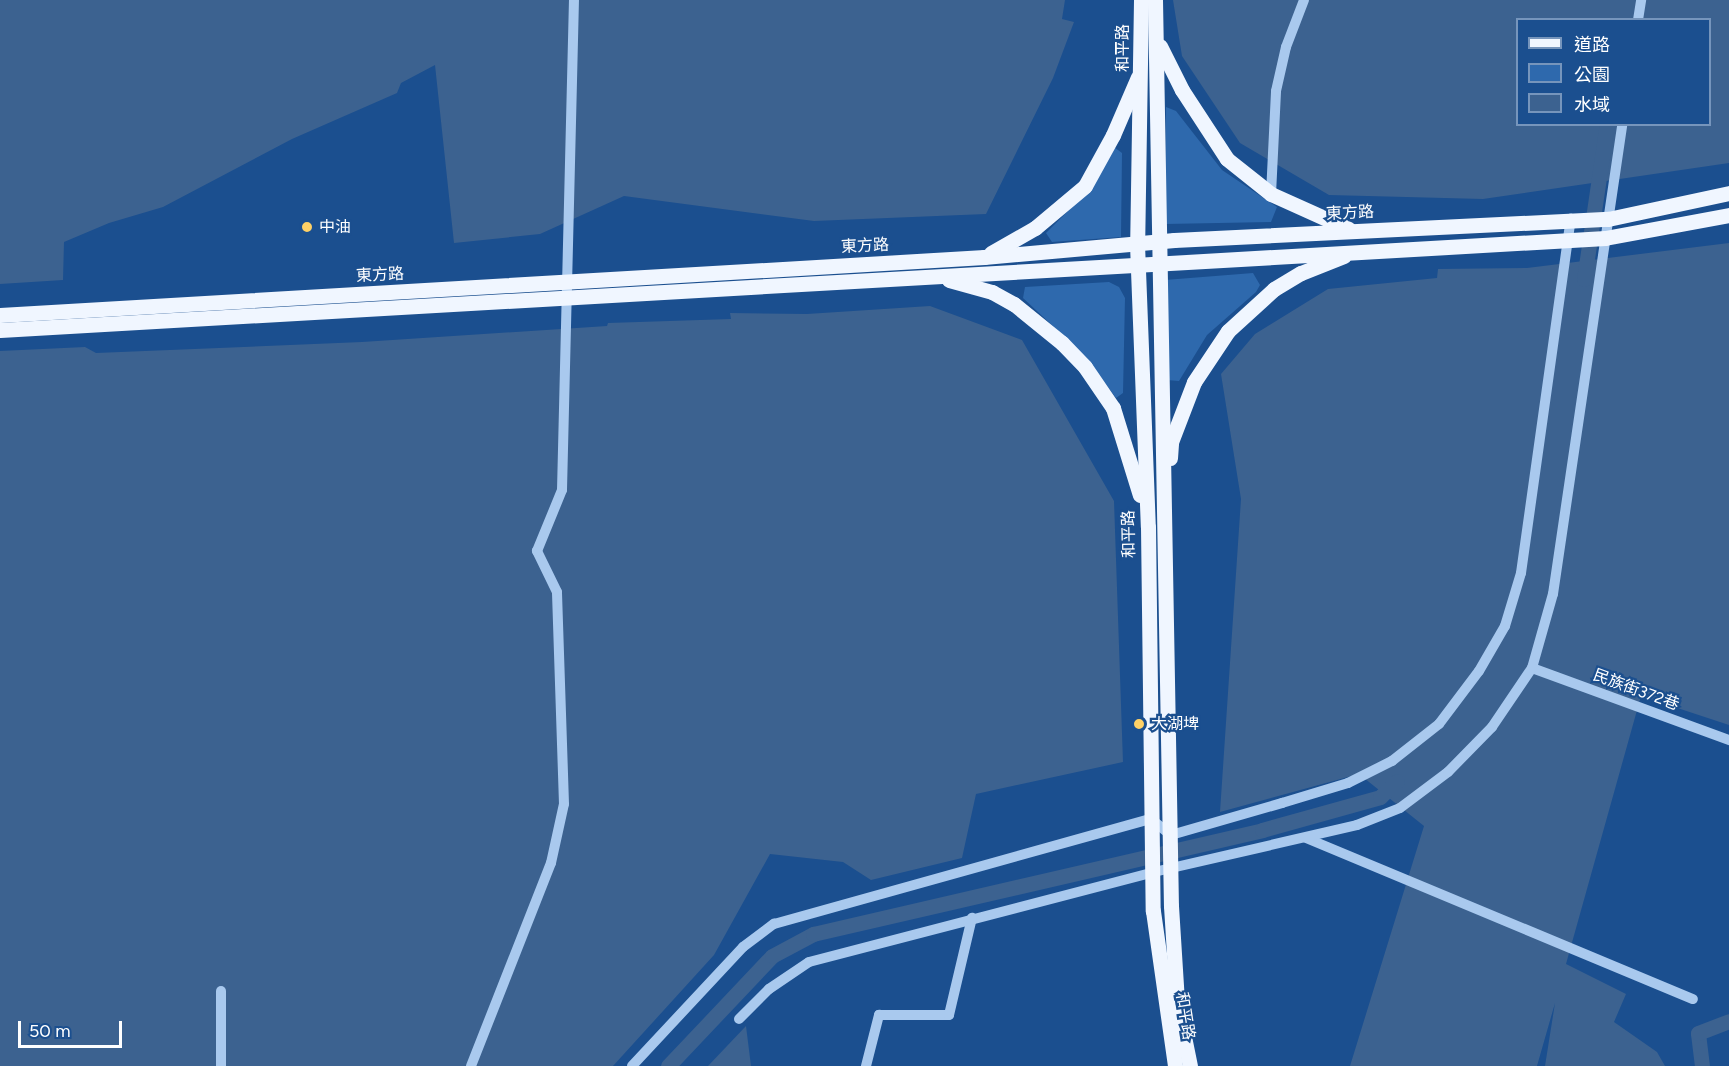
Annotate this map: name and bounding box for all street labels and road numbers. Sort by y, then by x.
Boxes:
street label: 和平路 [1113,24,1133,72]
street label: 東方路 [1326,202,1374,224]
street label: 東方路 [841,235,889,257]
street label: 東方路 [356,264,404,286]
street label: 和平路 [1119,510,1139,558]
street label: 民族街372巷 [1590,666,1682,714]
street label: 和平路 [1172,991,1198,1041]

